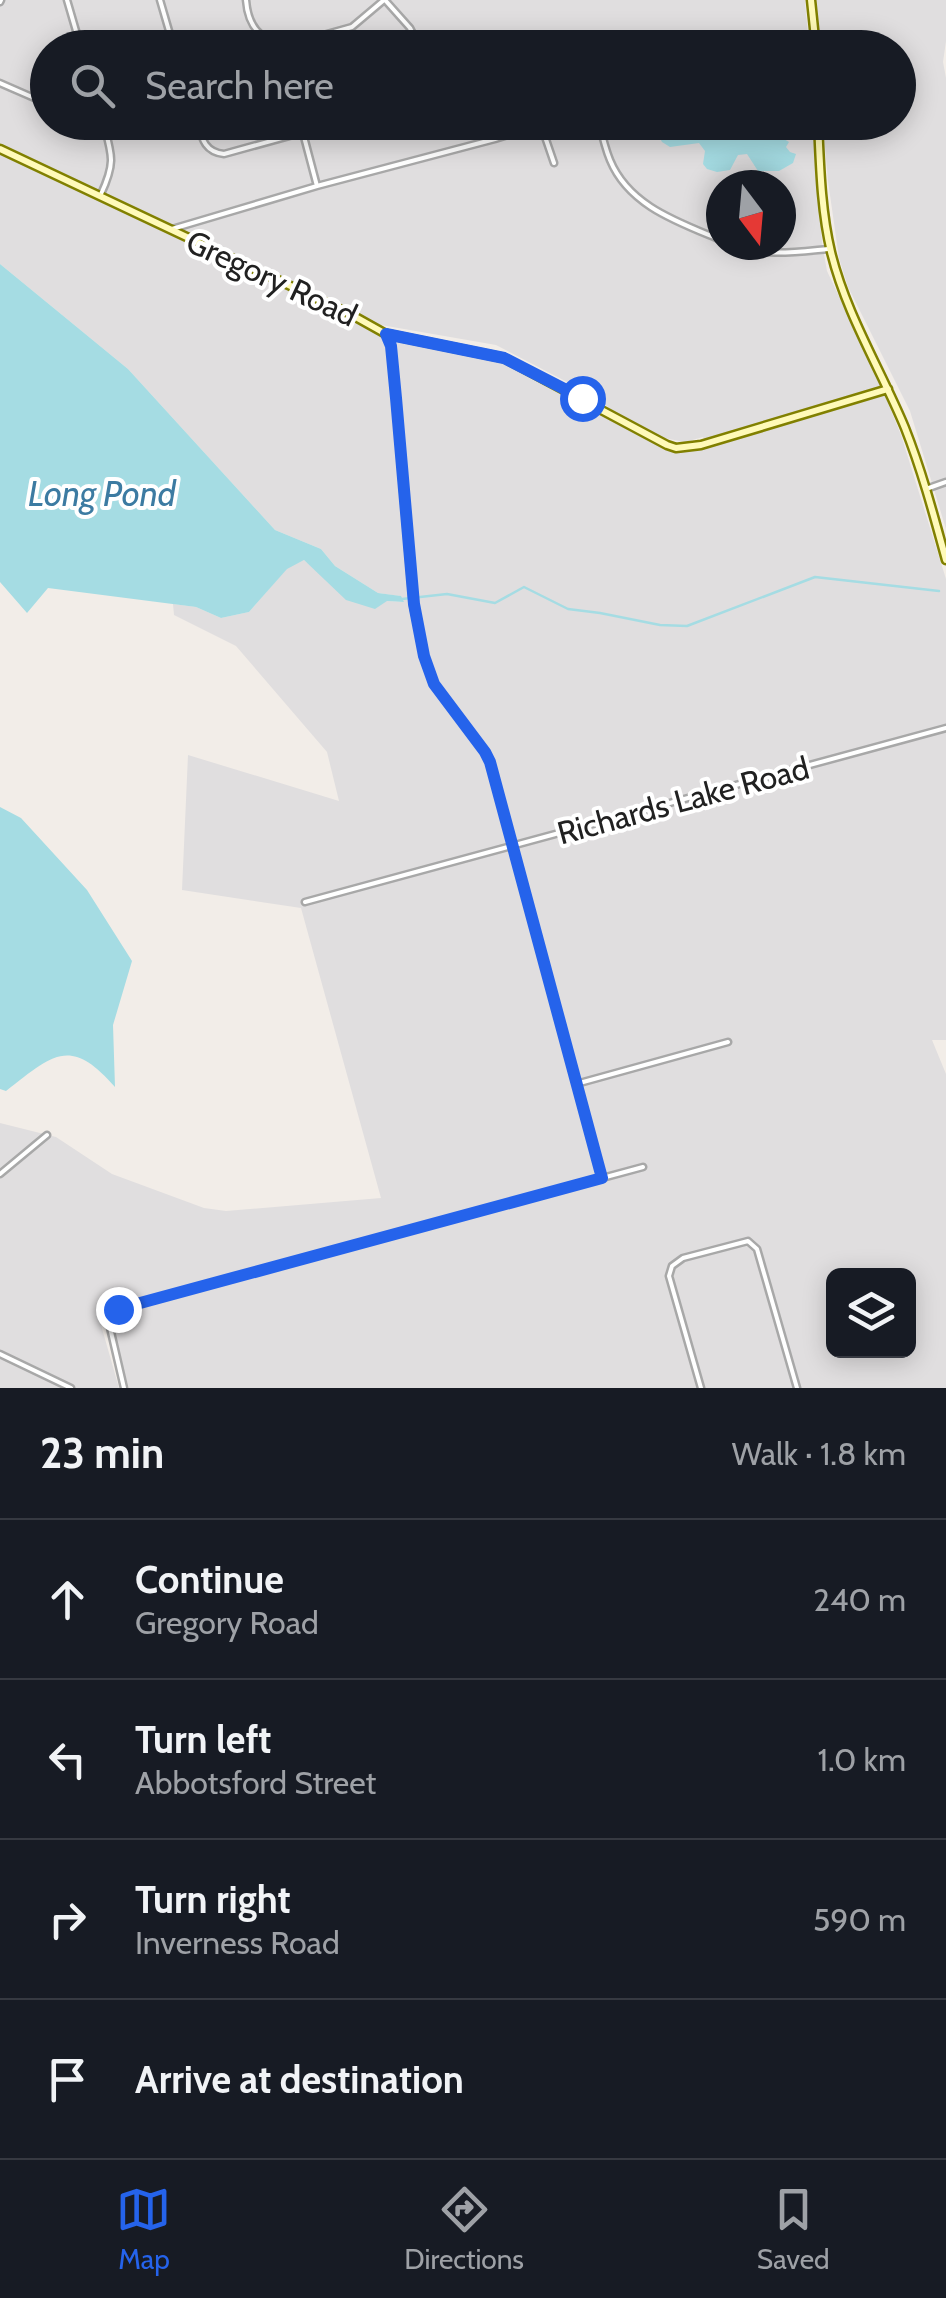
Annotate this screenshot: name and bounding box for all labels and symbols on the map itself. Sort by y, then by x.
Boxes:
north arrow [706,170,796,260]
street label: Gregory Road [180,221,364,335]
route start [560,376,606,422]
water label: Long Pond [28,472,177,515]
street label: Richards Lake Road [553,748,813,852]
route end [96,1287,142,1333]

